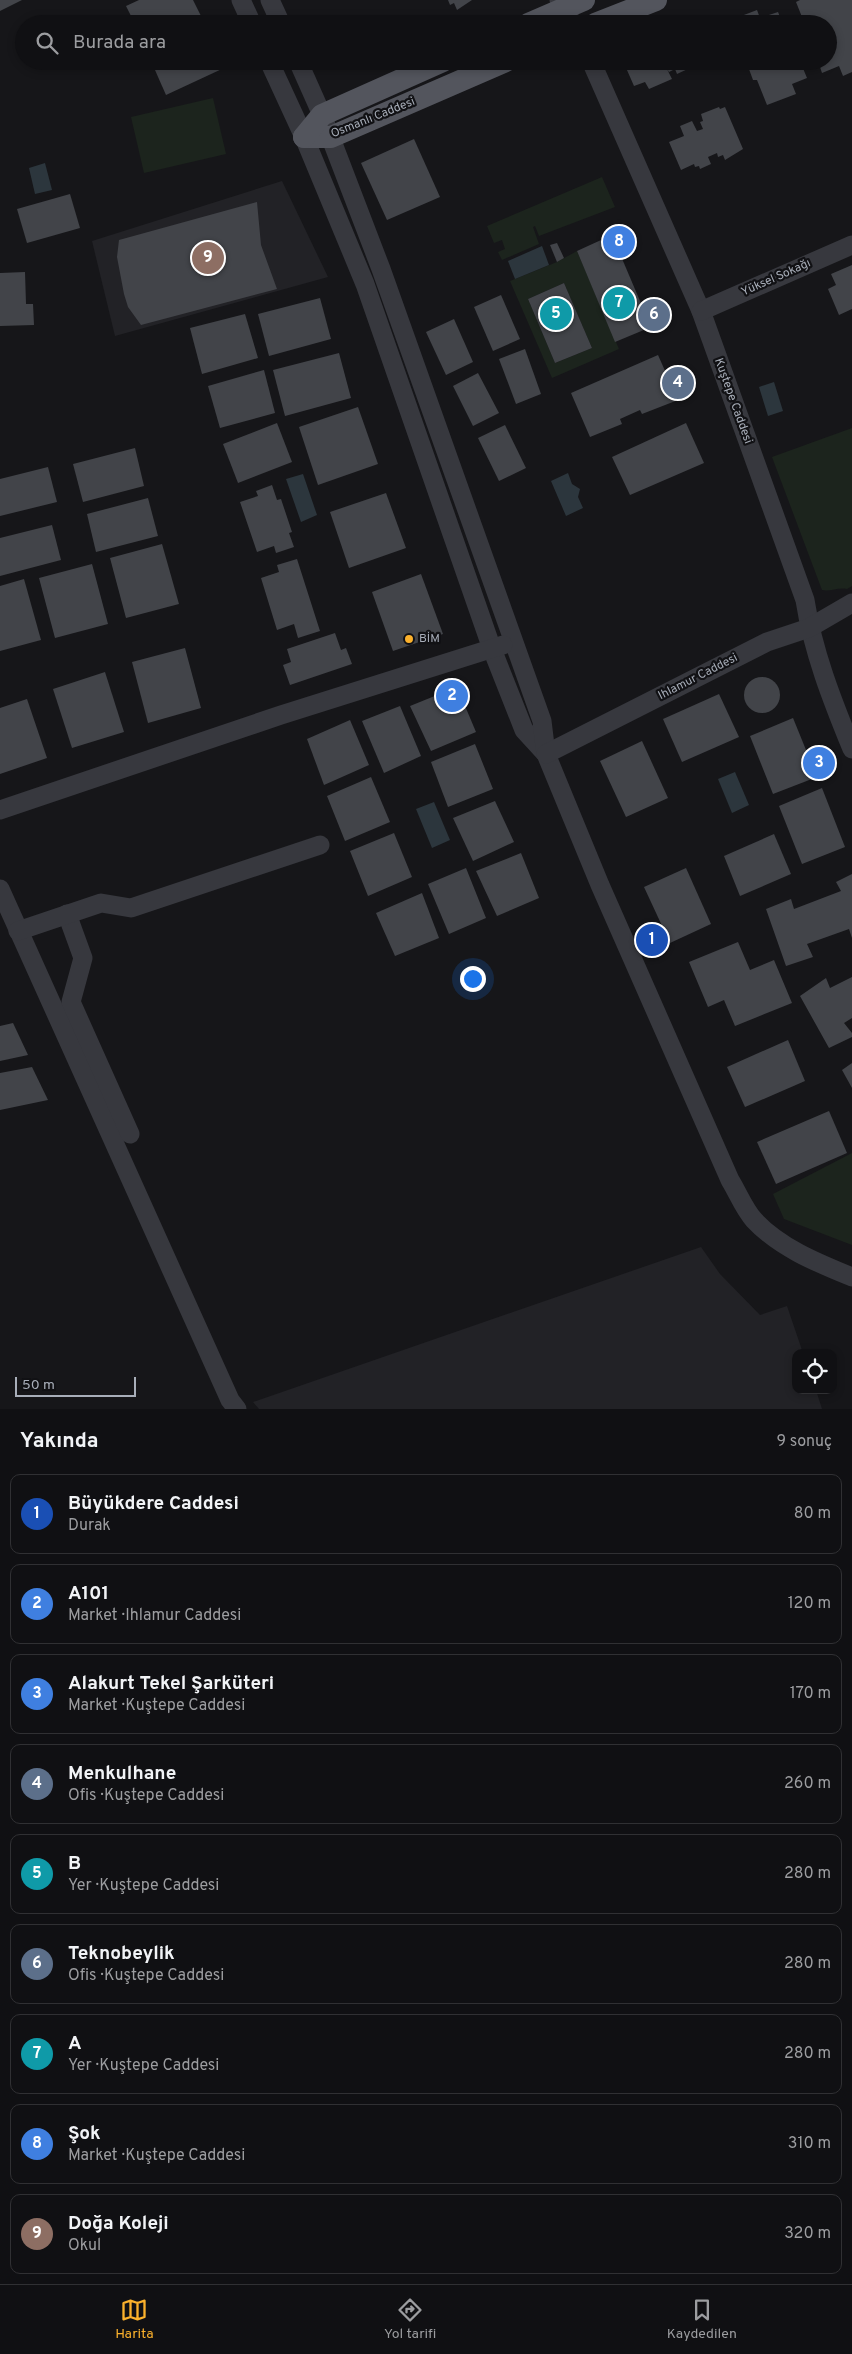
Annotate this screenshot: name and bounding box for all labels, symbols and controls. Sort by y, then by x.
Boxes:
search box [15,15,837,70]
icon: search [33,29,61,57]
text: Burada ara [73,31,166,55]
street label: Osmanlı Caddesi [329,94,417,142]
pin: 8 [603,223,635,261]
pin: 9 [192,239,224,277]
street label: Yüksel Sokağı [739,256,813,300]
pin: 7 [603,284,635,322]
pin: 5 [540,295,572,333]
pin: 6 [638,296,670,334]
street label: Kuştepe Caddesi [710,356,756,446]
pin: 4 [662,364,694,402]
place label: BİM [419,631,440,647]
marker: BİM [403,633,415,645]
street label: Ihlamur Caddesi [656,650,740,704]
pin: 2 [436,677,468,715]
pin: 3 [803,744,835,782]
pin: 1 [636,921,668,959]
your location [460,966,486,992]
map controls [792,1349,837,1394]
button: locate [792,1349,837,1394]
scale bar [15,1374,136,1397]
text: 50 m [22,1377,55,1394]
text: Yakında [20,1428,99,1455]
text: 9 sonuç [777,1432,832,1452]
text: Büyükdere Caddesi [68,1492,239,1516]
text: 1 [34,1504,40,1524]
text: 80 m [794,1504,831,1524]
text: Durak [68,1516,111,1536]
text: A101 [68,1582,109,1606]
text: 2 [32,1594,42,1614]
text: 120 m [788,1594,831,1614]
text: Market · Ihlamur Caddesi [68,1606,241,1626]
text: Alakurt Tekel Şarküteri [68,1672,274,1696]
text: 3 [32,1684,42,1704]
text: 170 m [790,1684,831,1704]
text: Market · Kuştepe Caddesi [68,1696,245,1716]
text: Menkulhane [68,1762,176,1786]
text: 4 [32,1774,42,1794]
text: 260 m [784,1774,831,1794]
text: Ofis · Kuştepe Caddesi [68,1786,224,1806]
text: B [68,1852,81,1876]
text: 5 [32,1864,42,1884]
text: 280 m [784,1864,831,1884]
text: Yer · Kuştepe Caddesi [68,1876,219,1896]
text: Teknobeylik [68,1942,175,1966]
text: 6 [32,1954,42,1974]
text: 280 m [784,1954,831,1974]
text: Ofis · Kuştepe Caddesi [68,1966,224,1986]
text: A [68,2032,82,2056]
text: 7 [33,2044,41,2064]
text: 280 m [784,2044,831,2064]
text: Yer · Kuştepe Caddesi [68,2056,219,2076]
text: Şok [68,2122,101,2146]
text: 8 [32,2134,42,2154]
text: 310 m [788,2134,831,2154]
text: Market · Kuştepe Caddesi [68,2146,245,2166]
text: Doğa Koleji [68,2212,169,2236]
text: 9 [32,2224,42,2244]
text: 320 m [784,2224,831,2244]
text: Okul [68,2236,101,2256]
tab: Harita [115,2296,154,2343]
tab: Yol tarifi [384,2296,436,2343]
tab: Kaydedilen [667,2296,737,2343]

